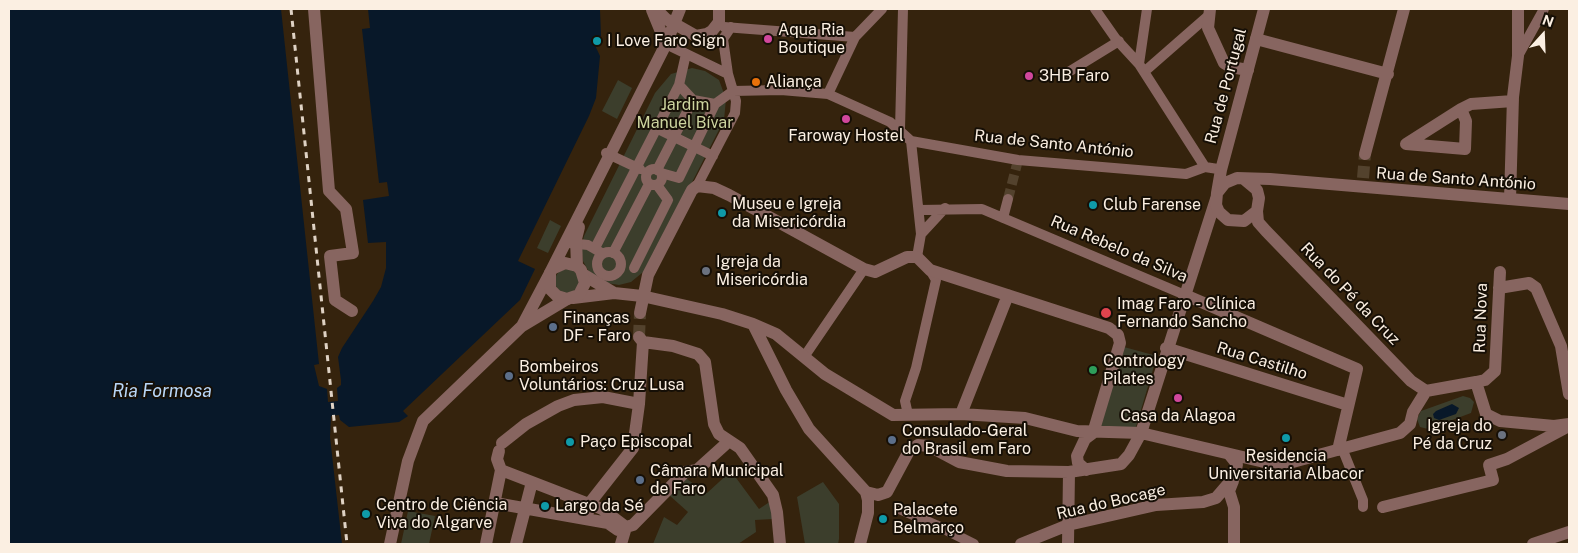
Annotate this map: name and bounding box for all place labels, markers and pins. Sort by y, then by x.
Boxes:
place label: Aqua Ria Boutique [778,20,845,58]
place label: I Love Faro Sign [607,31,725,51]
marker: Aqua Ria Boutique [762,33,774,45]
marker: I Love Faro Sign [591,35,603,47]
place label: 3HB Faro [1039,66,1109,86]
marker: 3HB Faro [1023,70,1035,82]
place label: Aliança [766,72,822,92]
marker: Aliança [750,76,762,88]
marker: Faroway Hostel [840,113,852,125]
place label: Faroway Hostel [788,126,904,146]
place label: Museu e Igreja da Misericórdia [732,194,846,232]
place label: Club Farense [1103,195,1201,215]
marker: Club Farense [1087,199,1099,211]
marker: Museu e Igreja da Misericórdia [716,207,728,219]
place label: Igreja da Misericórdia [716,252,808,290]
marker: Igreja da Misericórdia [700,265,712,277]
place label: Imag Faro - Clínica Fernando Sancho [1117,294,1256,332]
marker: Imag Faro - Clínica Fernando Sancho [1099,306,1113,320]
place label: Finanças DF - Faro [563,308,631,346]
marker: Finanças DF - Faro [547,321,559,333]
place label: Contrology Pilates [1103,351,1185,389]
place label: Bombeiros Voluntários: Cruz Lusa [519,357,684,395]
marker: Contrology Pilates [1087,364,1099,376]
marker: Bombeiros Voluntários: Cruz Lusa [503,370,515,382]
marker: Casa da Alagoa [1172,392,1184,404]
place label: Casa da Alagoa [1120,406,1236,426]
place label: Igreja do Pé da Cruz [1412,416,1492,454]
place label: Consulado-Geral do Brasil em Faro [902,421,1031,459]
marker: Igreja do Pé da Cruz [1496,429,1508,441]
place label: Paço Episcopal [580,432,693,452]
marker: Residencia Universitaria Albacor [1280,432,1292,444]
marker: Consulado-Geral do Brasil em Faro [886,434,898,446]
marker: Paço Episcopal [564,436,576,448]
place label: Residencia Universitaria Albacor [1208,446,1364,484]
place label: Câmara Municipal de Faro [650,461,784,499]
marker: Câmara Municipal de Faro [634,474,646,486]
place label: Centro de Ciência Viva do Algarve [376,495,507,533]
place label: Largo da Sé [555,496,644,516]
marker: Largo da Sé [539,500,551,512]
place label: Palacete Belmarço [893,500,964,538]
marker: Centro de Ciência Viva do Algarve [360,508,372,520]
marker: Palacete Belmarço [877,513,889,525]

